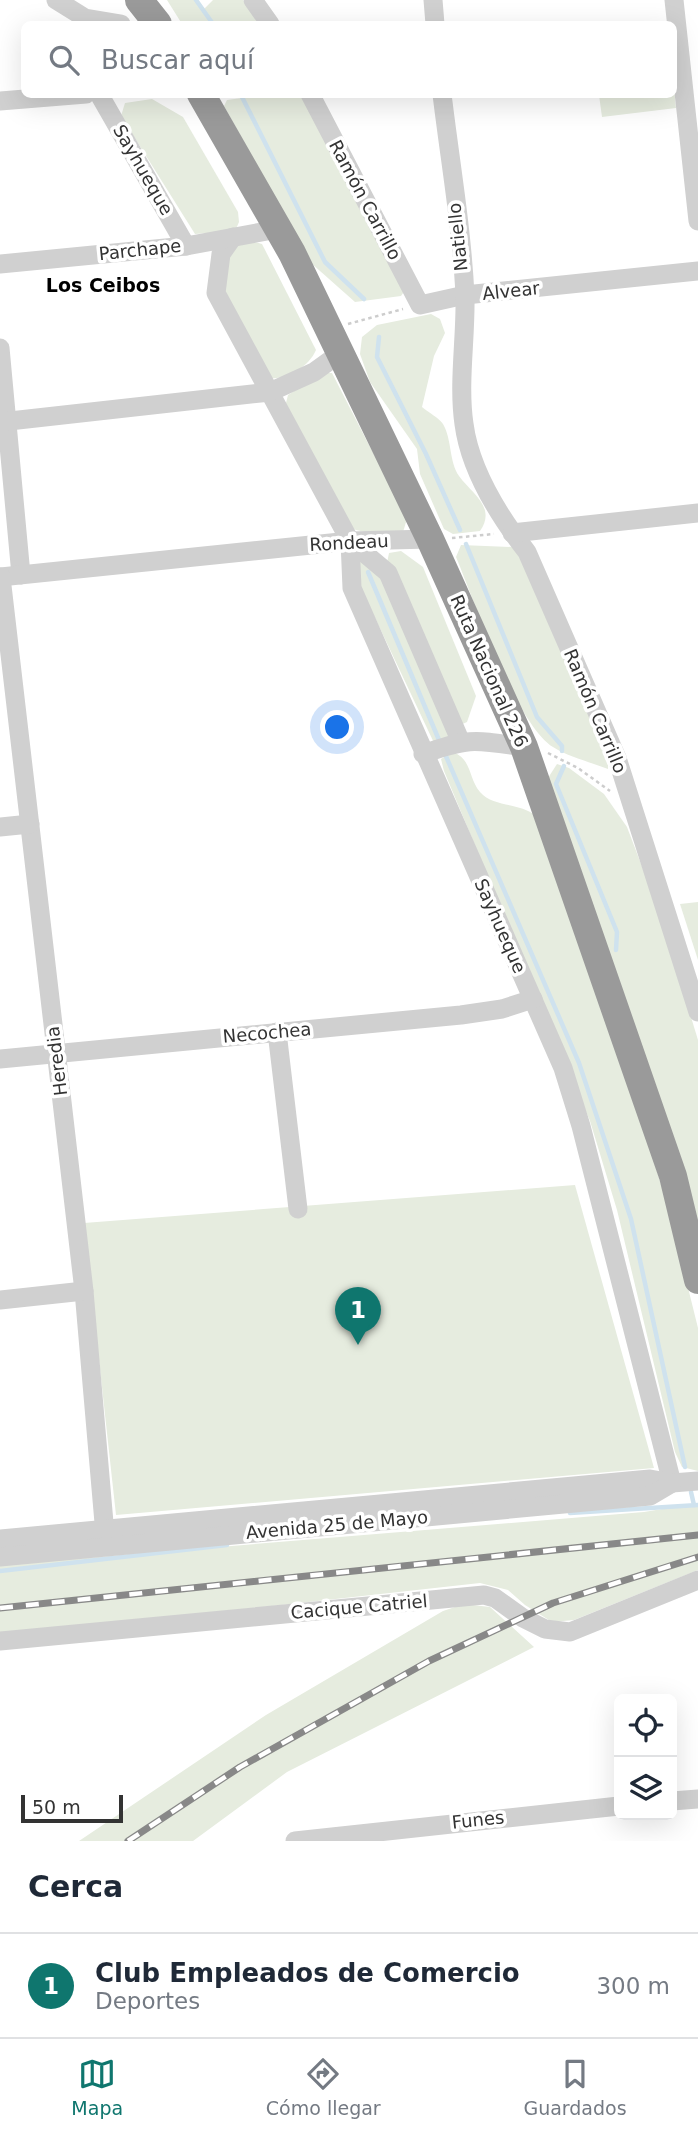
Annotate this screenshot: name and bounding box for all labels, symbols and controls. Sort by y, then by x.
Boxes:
search box [21,21,677,98]
icon: search [45,41,83,79]
text: Buscar aquí [101,45,254,75]
street label: Sayhueque [109,121,178,219]
street label: Ramón Carrillo [325,136,406,263]
street label: Natiello [443,202,472,272]
street label: Parchape [98,235,182,264]
district label: Los Ceibos [46,274,160,296]
street label: Alvear [481,277,541,304]
street label: Rondeau [309,530,389,555]
street label: Ruta Nacional 226 [446,591,533,750]
street label: Ramón Carrillo [560,646,631,776]
your location [320,710,354,744]
street label: Sayhueque [470,875,531,976]
street label: Necochea [222,1018,312,1047]
street label: Heredia [42,1025,71,1097]
pin: 1 [335,1287,381,1345]
street label: Avenida 25 de Mayo [245,1506,429,1543]
street label: Cacique Catriel [290,1590,428,1623]
map controls [614,1694,677,1820]
button: locate [614,1694,677,1757]
button: layers [614,1757,677,1820]
scale bar [21,1792,122,1824]
text: 50 m [32,1796,81,1818]
street label: Funes [451,1806,505,1833]
text: Cerca [28,1869,123,1904]
text: Club Empleados de Comercio [95,1958,520,1988]
text: 1 [43,1973,59,1999]
text: 300 m [596,1973,670,1999]
text: Deportes [95,1988,200,2014]
tab: Mapa [71,2055,123,2119]
tab: Cómo llegar [266,2055,381,2119]
tab: Guardados [523,2055,627,2119]

